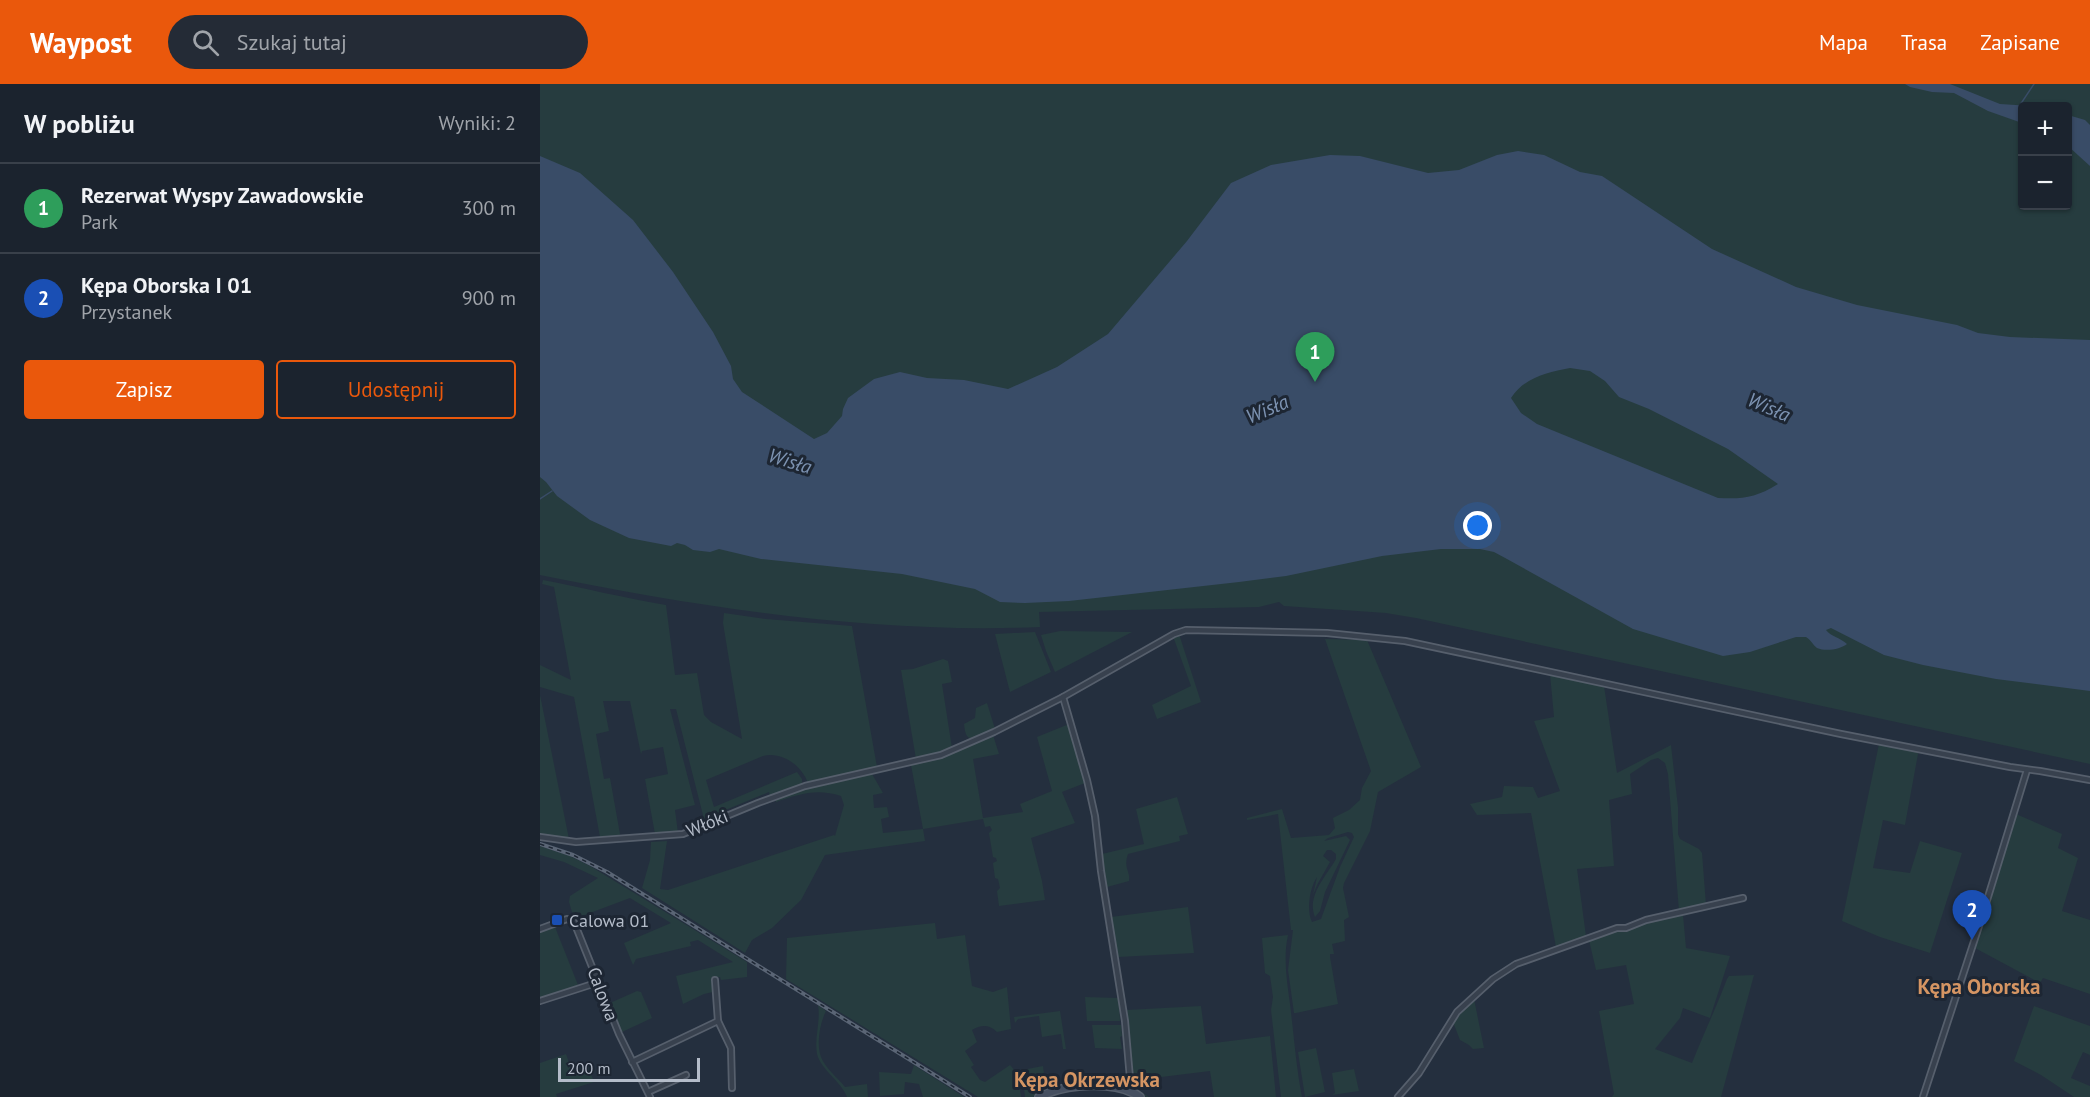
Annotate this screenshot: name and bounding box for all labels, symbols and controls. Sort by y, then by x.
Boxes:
search box [168,15,588,69]
text: Waypost [30,24,132,61]
icon: search [189,26,222,59]
text: Szukaj tutaj [237,28,347,56]
text: Mapa [1819,29,1868,56]
text: Trasa [1901,29,1947,56]
text: Zapisane [1980,29,2060,56]
map controls [2018,102,2072,210]
button: + [2018,102,2072,156]
text: W pobliżu [24,107,135,140]
text: Wyniki: 2 [439,110,516,136]
button: − [2018,156,2072,210]
text: Rezerwat Wyspy Zawadowskie [81,181,364,209]
text: 1 [38,195,49,221]
text: 300 m [462,195,516,221]
text: Park [81,209,118,235]
text: Kępa Oborska I 01 [81,271,252,299]
text: 2 [38,285,49,311]
text: 900 m [462,285,516,311]
text: Przystanek [81,299,172,325]
pin: 1 [1296,332,1334,382]
button: Zapisz [24,360,264,419]
button: Udostępnij [276,360,516,419]
water label: Wisła [1744,386,1795,428]
water label: Wisła [1242,388,1293,430]
water label: Wisła [765,442,815,480]
your location [1463,511,1492,540]
street label: Włóki [683,804,731,842]
pin: 2 [1952,890,1992,940]
place label: Calowa 01 [569,909,649,932]
marker: Calowa 01 [550,913,564,927]
street label: Calowa [582,964,624,1024]
district label: Kępa Oborska [1917,973,2041,1000]
scale bar [558,1055,700,1082]
text: 200 m [567,1058,610,1078]
district label: Kępa Okrzewska [1014,1066,1160,1093]

